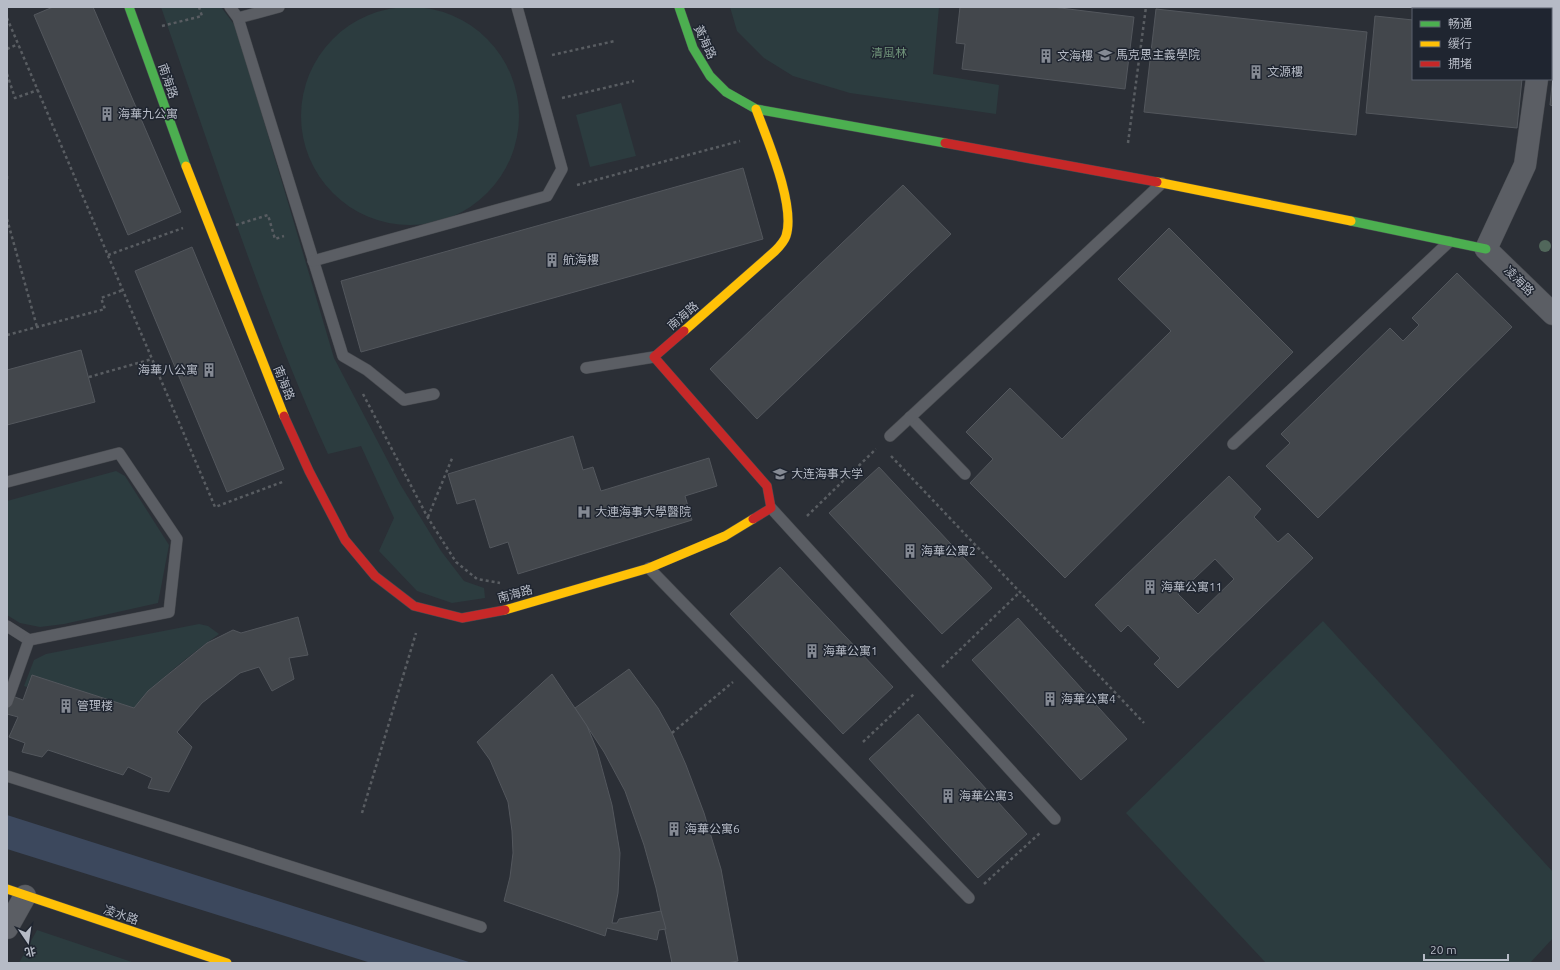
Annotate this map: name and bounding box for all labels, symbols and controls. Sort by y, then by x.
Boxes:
legend [1412,8,1552,80]
text: 畅通 [1448,17,1472,30]
street label: 黃海路 [692,23,719,61]
text: 缓行 [1448,37,1472,50]
park label: 清風林 [871,46,907,59]
school or university icon: 馬克思主義學院 [1097,47,1113,63]
building icon: 文海樓 [1038,48,1054,64]
place label: 馬克思主義學院 [1116,48,1200,61]
place label: 文海樓 [1057,49,1093,62]
text: 拥堵 [1448,57,1472,70]
street label: 南海路 [156,62,180,100]
building icon: 文源樓 [1248,64,1264,80]
place label: 文源樓 [1267,65,1303,78]
building icon: 海華九公寓 [99,106,115,122]
place label: 海華九公寓 [118,107,178,120]
building icon: 航海樓 [544,252,560,268]
place label: 航海樓 [563,253,599,266]
street label: 凌海路 [1502,263,1537,298]
street label: 南海路 [665,299,701,332]
building icon: 海華八公寓 [201,362,217,378]
place label: 海華八公寓 [138,363,198,376]
street label: 南海路 [272,364,297,402]
school or university icon: 大连海事大学 [772,466,788,482]
place label: 大连海事大学 [791,467,863,480]
hospital icon: 大連海事大學醫院 [576,504,592,520]
place label: 大連海事大學醫院 [595,505,691,518]
building icon: 海華公寓2 [902,543,918,559]
place label: 海華公寓2 [921,544,976,557]
building icon: 海華公寓11 [1142,579,1158,595]
place label: 海華公寓11 [1161,580,1223,593]
street label: 南海路 [496,583,534,604]
building icon: 海華公寓1 [804,643,820,659]
place label: 海華公寓1 [823,644,878,657]
building icon: 海華公寓4 [1042,691,1058,707]
place label: 海華公寓4 [1061,692,1116,705]
building icon: 管理楼 [58,698,74,714]
place label: 管理楼 [77,699,113,712]
building icon: 海華公寓3 [940,788,956,804]
place label: 海華公寓3 [959,789,1014,802]
building icon: 海華公寓6 [666,821,682,837]
place label: 海華公寓6 [685,822,740,835]
street label: 凌水路 [102,903,140,926]
north arrow [8,922,48,962]
scale bar [1424,936,1508,962]
text: 20 m [1430,943,1457,956]
text: 北 [24,945,37,959]

